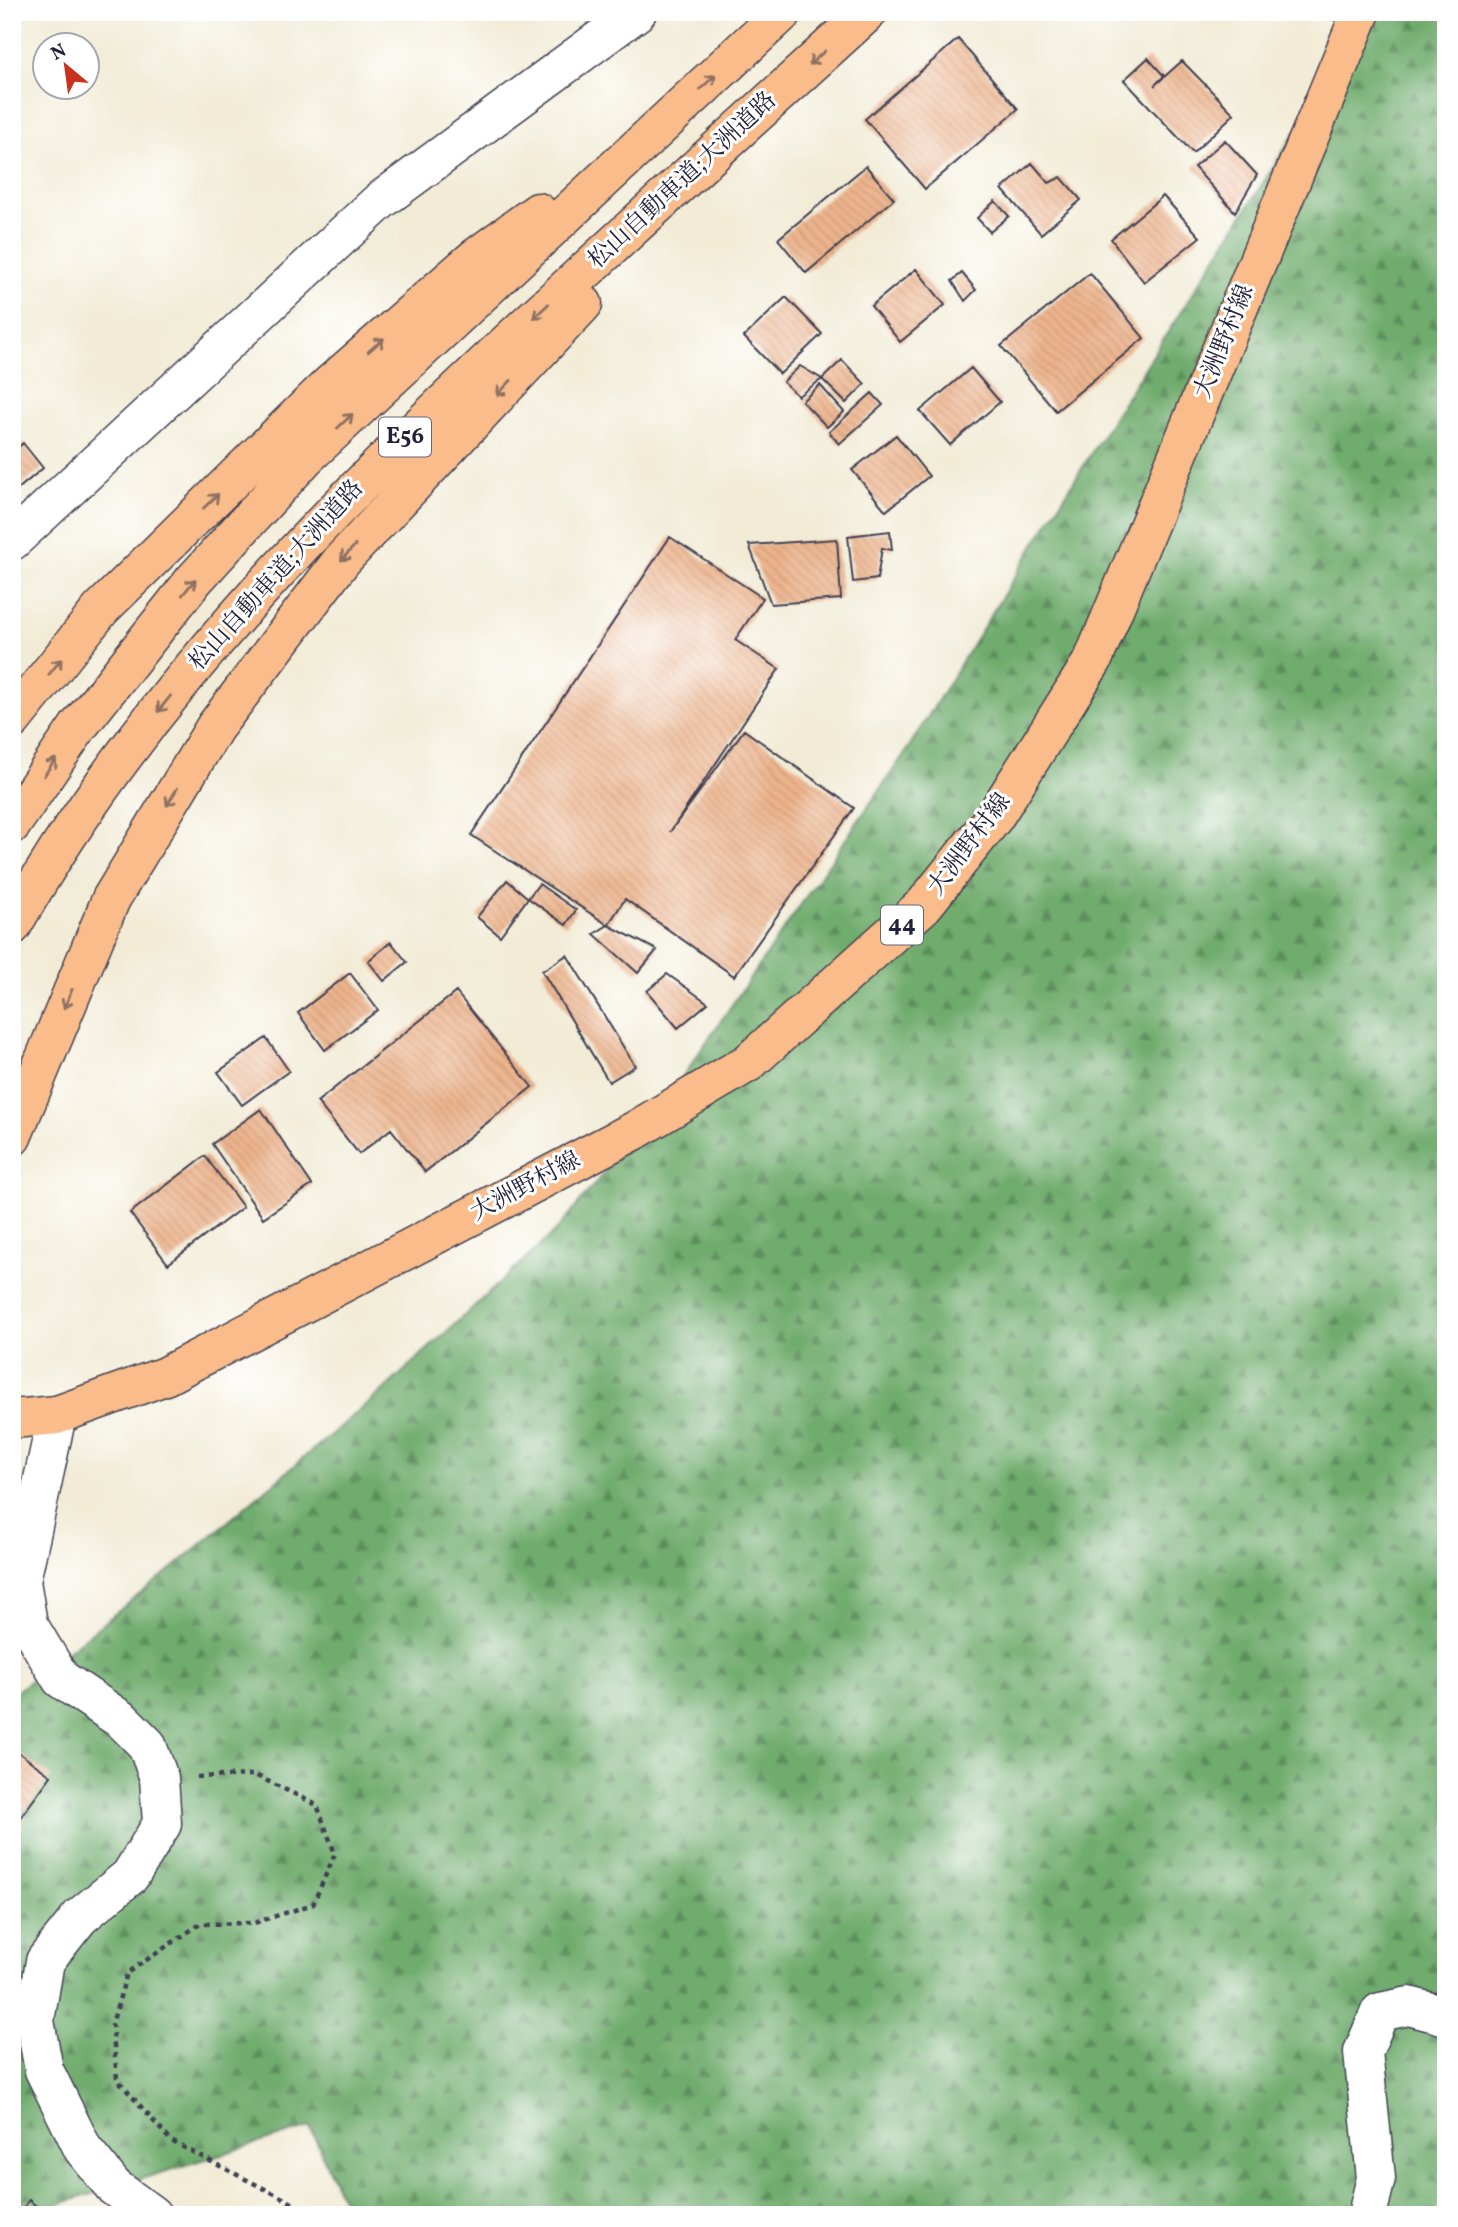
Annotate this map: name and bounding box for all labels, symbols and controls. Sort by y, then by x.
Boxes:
north arrow [32,32,102,102]
text: N [46,38,71,68]
one-way arrow [808,50,826,66]
one-way arrow [699,74,717,90]
street label: 松山自動車道;大洲道路 [581,85,785,277]
street label: 大洲野村線 [1187,280,1263,404]
one-way arrow [533,303,550,320]
one-way arrow [366,337,384,353]
one-way arrow [496,379,513,396]
one-way arrow [336,413,353,430]
road number: E56 [379,418,431,457]
street label: 松山自動車道;大洲道路 [182,473,372,679]
one-way arrow [202,493,219,510]
one-way arrow [340,544,356,562]
one-way arrow [181,578,197,596]
one-way arrow [47,658,63,676]
one-way arrow [156,695,171,713]
one-way arrow [43,758,58,777]
one-way arrow [165,787,179,807]
street label: 大洲野村線 [920,787,1020,903]
road number: 44 [881,906,923,944]
one-way arrow [61,988,74,1009]
street label: 大洲野村線 [465,1144,587,1230]

